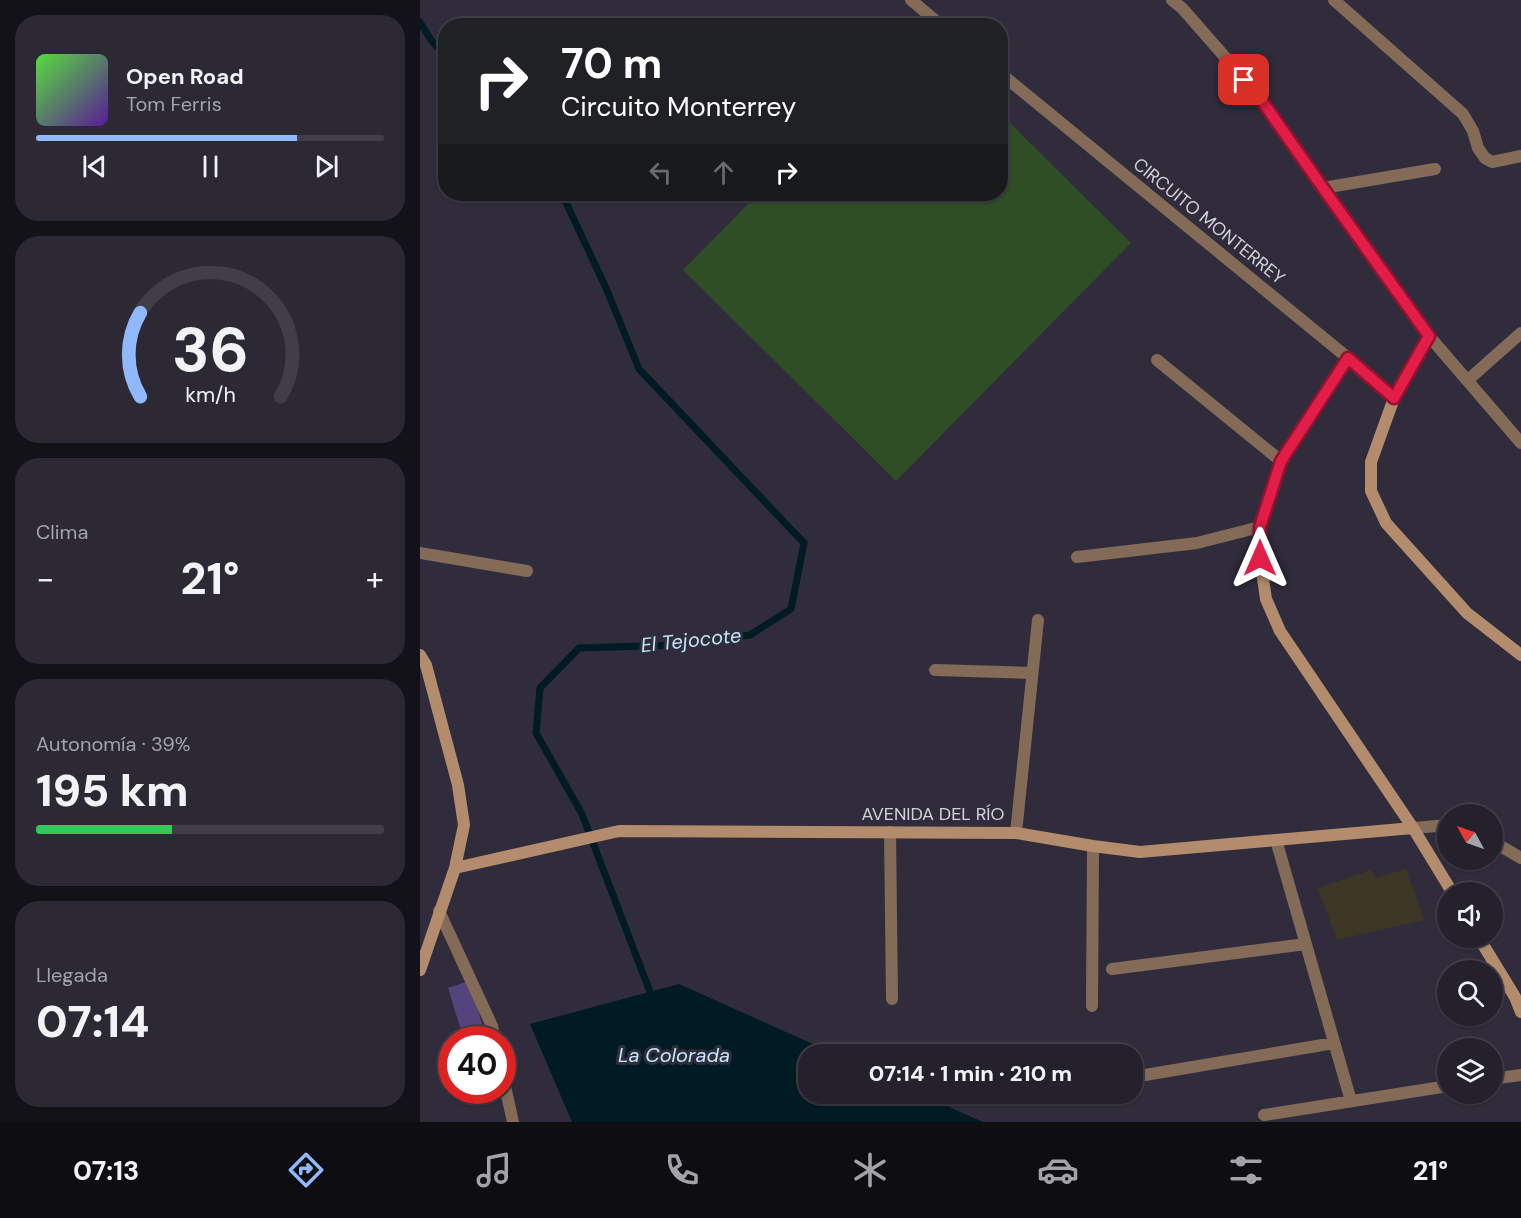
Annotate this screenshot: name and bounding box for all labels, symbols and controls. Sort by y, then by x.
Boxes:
text: 70 m [561,36,662,91]
icon: right [462,42,540,120]
pin [1218,54,1269,105]
text: Open Road [126,62,244,91]
icon: arrive [1227,63,1260,96]
text: Circuito Monterrey [561,89,796,124]
text: Tom Ferris [126,91,222,117]
icon: previous [78,150,111,183]
icon: pause [194,150,227,183]
icon: next [310,150,343,183]
street label: CIRCUITO MONTERREY [1128,152,1290,290]
icon: left [644,156,677,189]
icon: ahead [707,156,740,189]
icon: right [770,156,803,189]
text: 36 [171,309,249,390]
text: km/h [185,381,235,409]
text: Clima [36,519,88,545]
position arrow [1228,526,1292,590]
text: 21° [180,549,240,608]
text: − [36,557,54,600]
text: + [366,557,384,600]
water label: El Tejocote [639,622,743,658]
text: Autonomía · 39% [36,731,191,757]
text: 195 km [36,761,189,820]
street label: AVENIDA DEL RÍO [862,802,1005,826]
north arrow [1437,804,1503,870]
map controls [1437,804,1503,1104]
button: sound [1437,882,1503,948]
button: search [1437,960,1503,1026]
text: Llegada [36,962,108,988]
text: 07:14 [36,992,150,1051]
speed limit sign: 40 [438,1026,516,1104]
button: layers [1437,1038,1503,1104]
water label: La Colorada [618,1042,730,1068]
text: 07:14 · 1 min · 210 m [869,1059,1072,1088]
icon: directions [285,1149,327,1191]
icon: music [473,1149,515,1191]
icon: phone [661,1149,703,1191]
icon: climate [849,1149,891,1191]
icon: car [1037,1149,1079,1191]
icon: filters [1225,1149,1267,1191]
text: 07:13 [73,1153,139,1188]
text: 21° [1413,1153,1448,1188]

